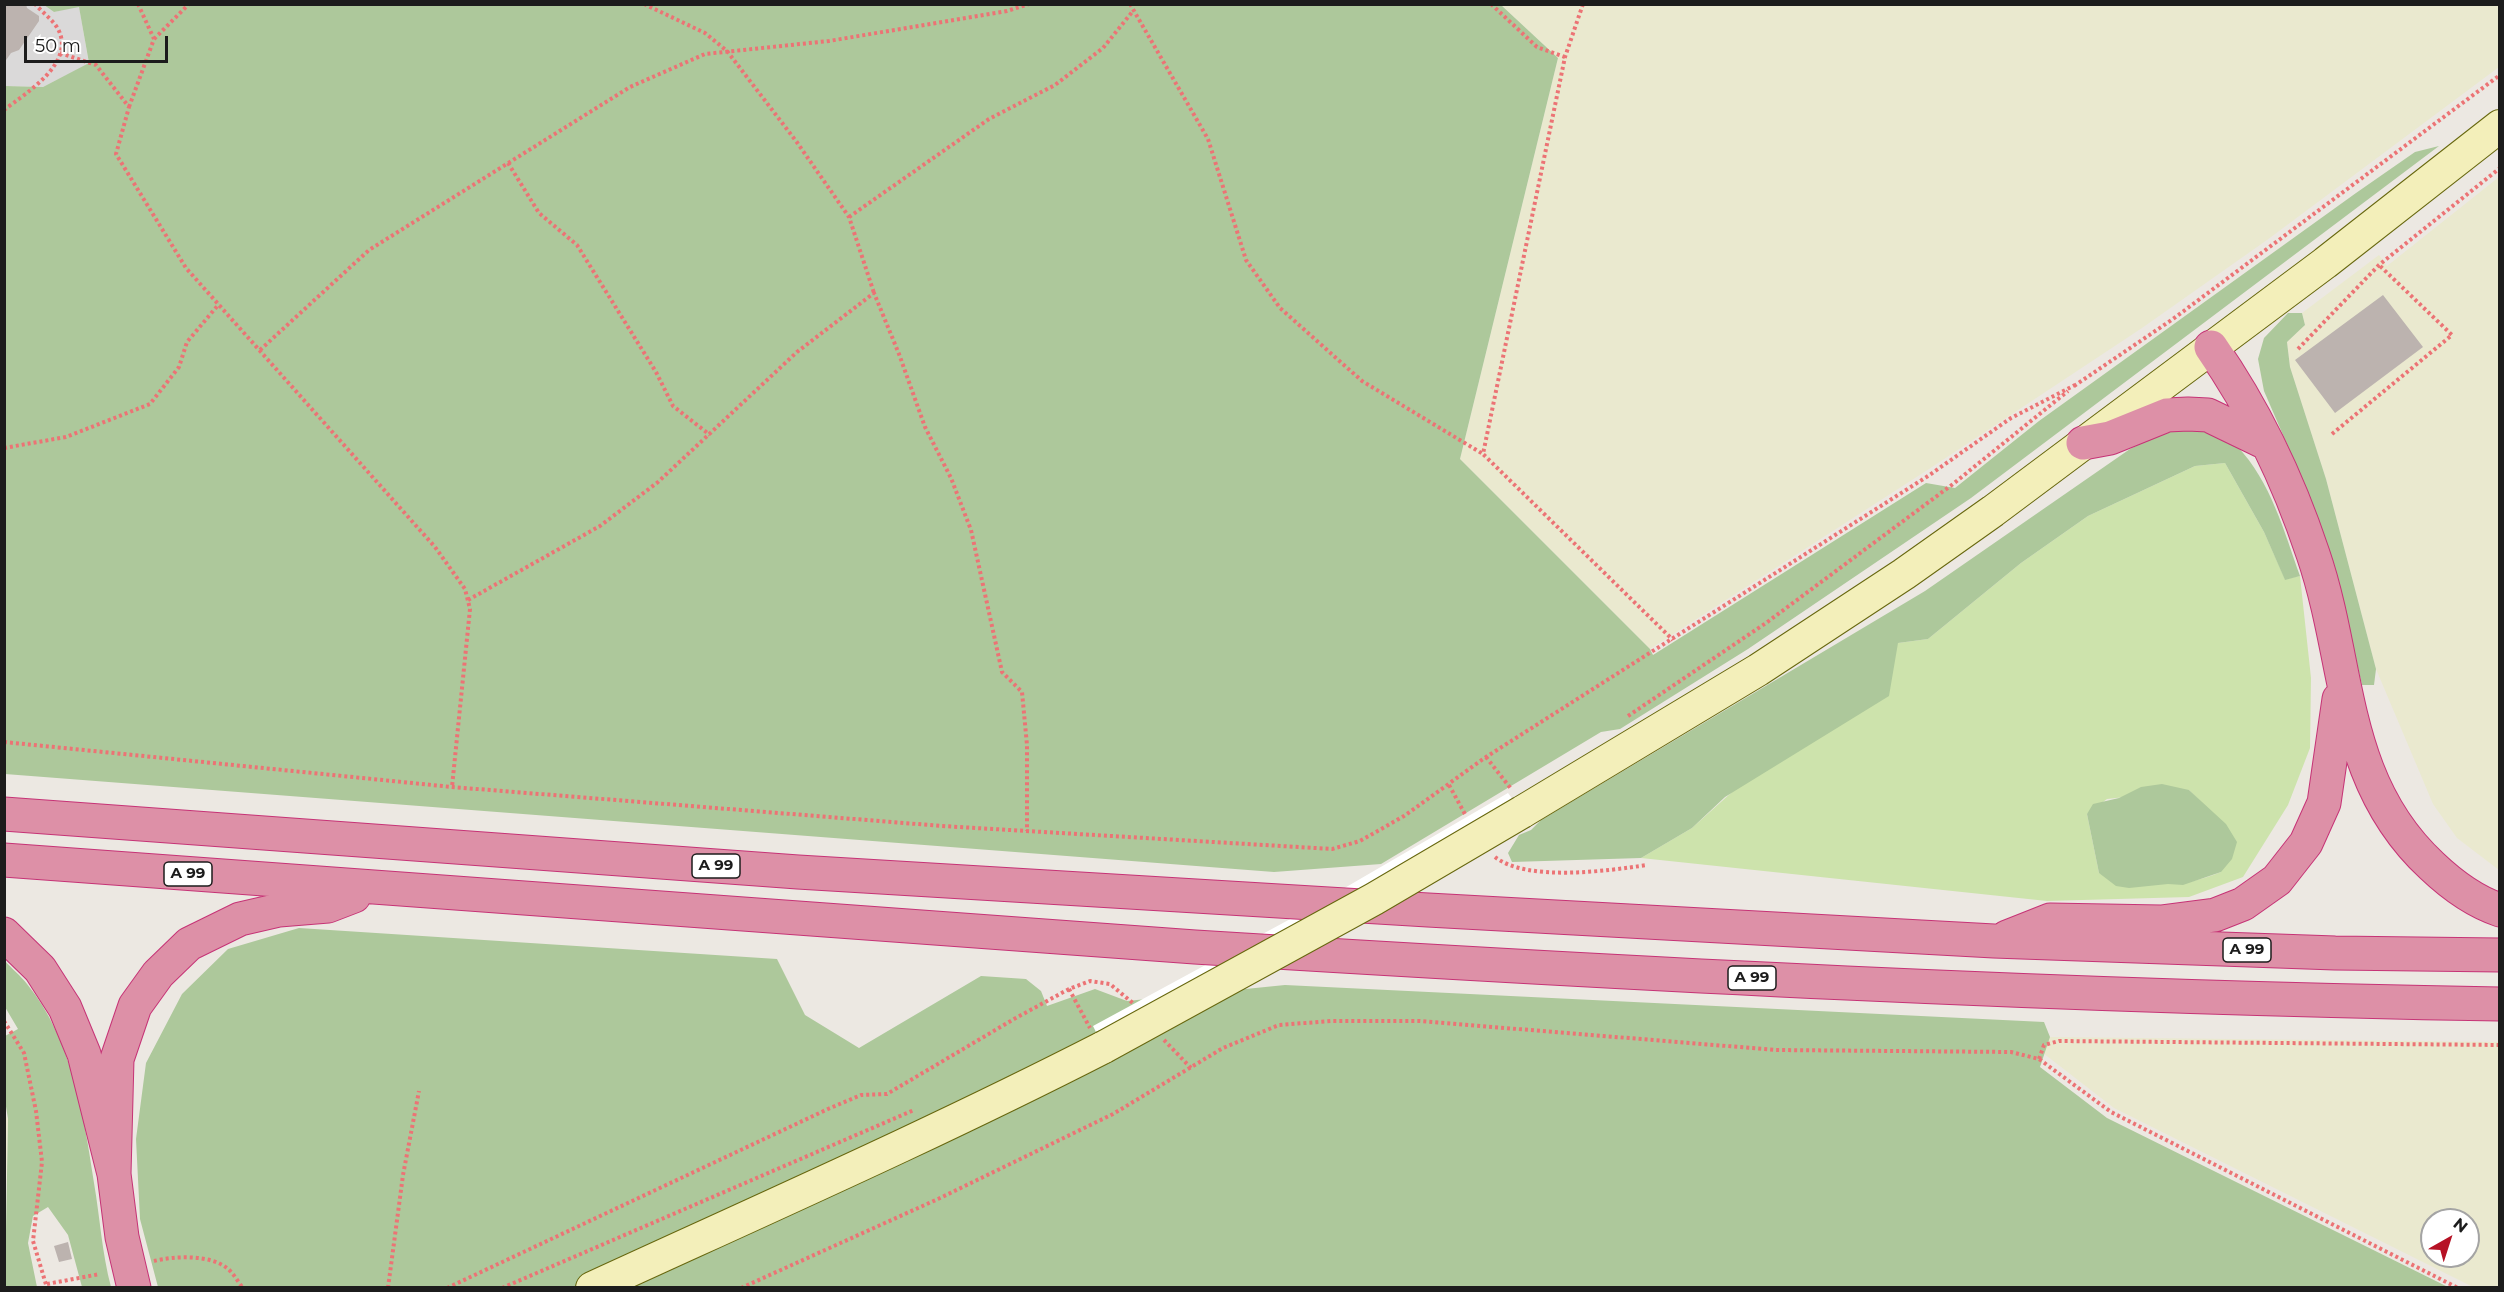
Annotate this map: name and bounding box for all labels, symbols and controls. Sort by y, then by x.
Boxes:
scale bar [27,24,171,62]
text: 50 m [35,35,81,57]
road number: A 99 [692,854,740,878]
road number: A 99 [164,862,212,886]
road number: A 99 [2223,938,2271,962]
road number: A 99 [1728,966,1776,990]
north arrow [2420,1208,2480,1268]
text: N [2449,1214,2471,1237]

